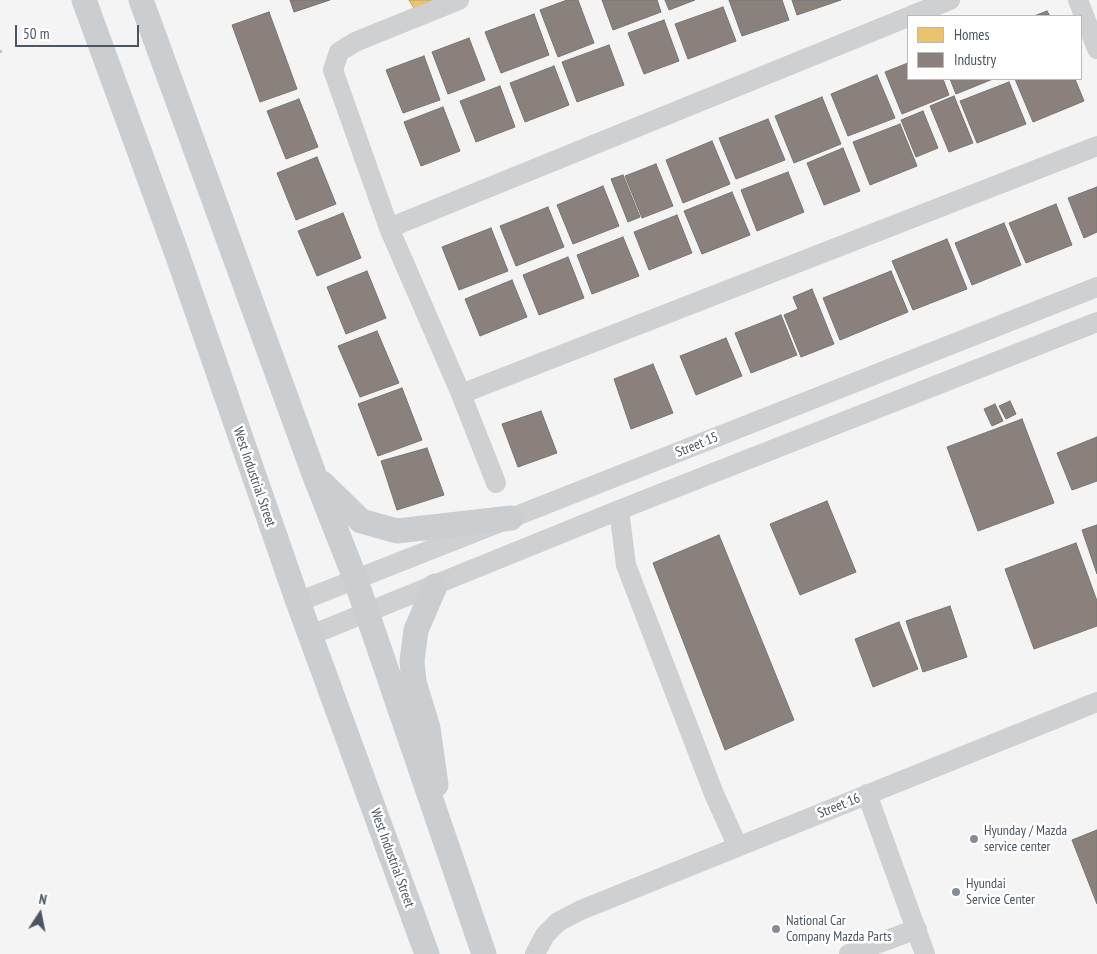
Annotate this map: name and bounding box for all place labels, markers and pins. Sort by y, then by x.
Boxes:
place label: Hyunday / Mazda service center [984,823,1067,856]
marker: Hyunday / Mazda service center [968,833,980,845]
place label: Hyundai Service Center [966,876,1035,909]
marker: Hyundai Service Center [950,886,962,898]
place label: National Car Company Mazda Parts [786,913,892,946]
marker: National Car Company Mazda Parts [770,923,782,935]

